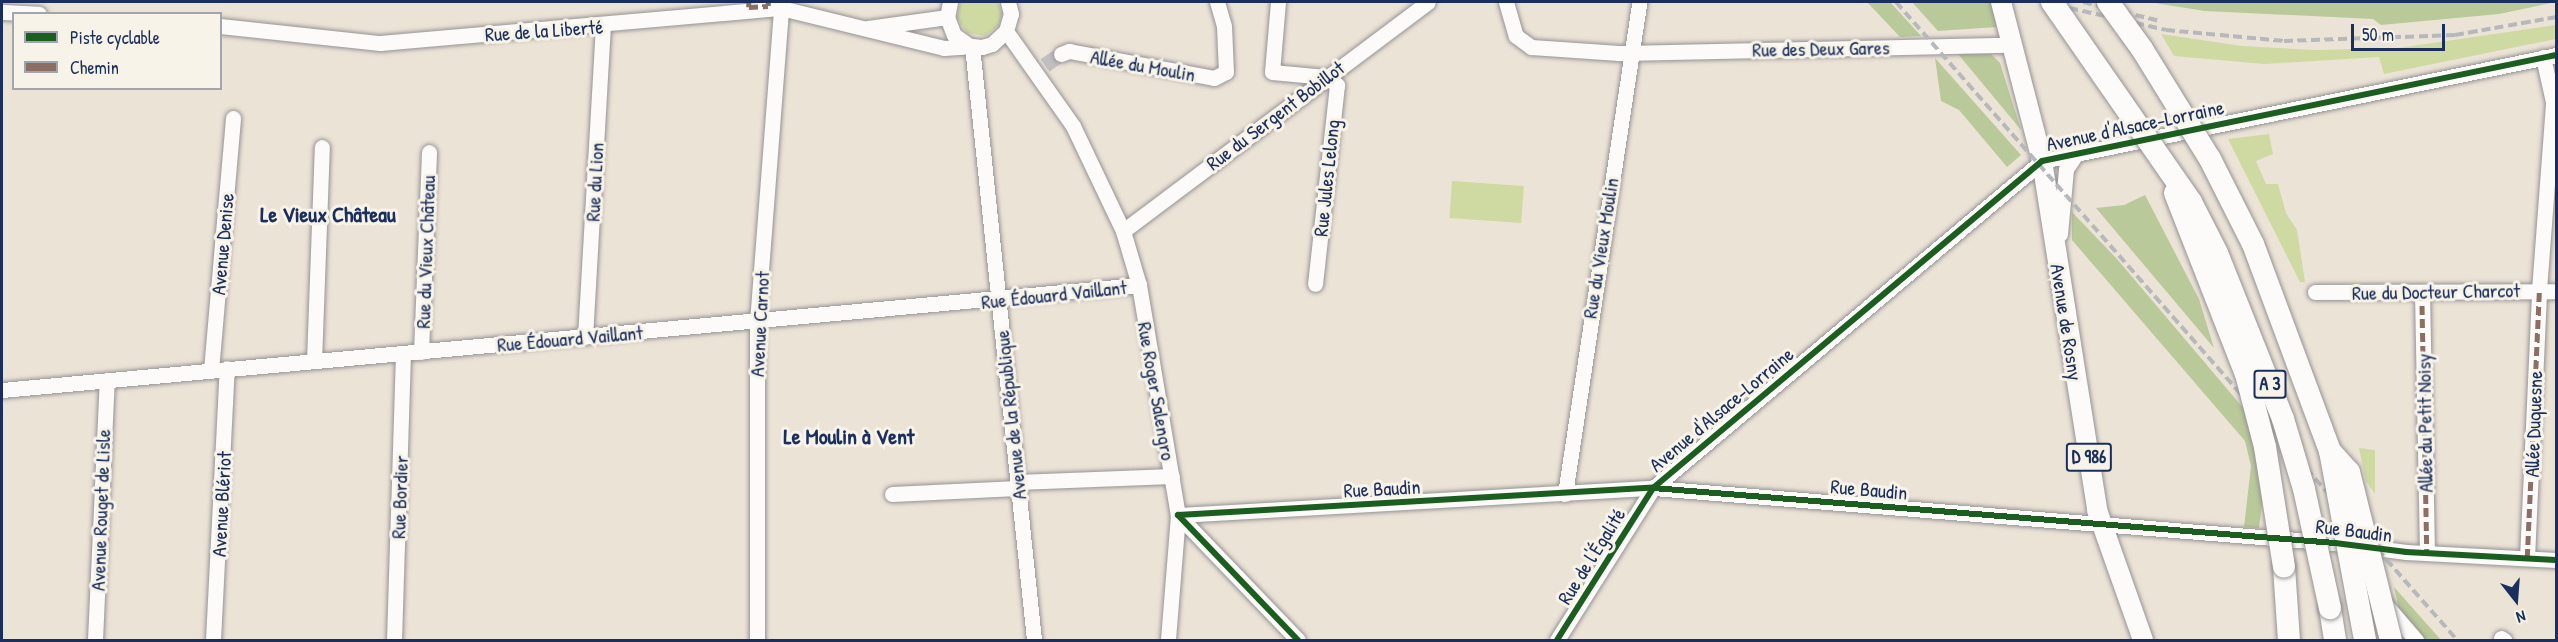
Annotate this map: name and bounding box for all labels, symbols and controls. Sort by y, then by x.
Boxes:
legend [12,12,222,90]
scale bar [2354,12,2448,50]
street label: Rue de la Liberté [484,14,604,46]
text: 50 m [2362,22,2394,47]
text: Piste cyclable [70,25,160,50]
street label: Rue des Deux Gares [1752,35,1890,61]
street label: Allée du Moulin [1089,44,1197,86]
text: Chemin [70,55,119,80]
street label: Rue du Sergent Bobillot [1201,55,1349,175]
street label: Avenue d'Alsace-Lorraine [2044,94,2226,156]
street label: Rue Jules Lelong [1308,118,1344,238]
street label: Rue du Lion [580,142,608,222]
street label: Rue du Vieux Château [410,175,440,329]
street label: Rue du Vieux Moulin [1577,176,1623,320]
street label: Avenue Denise [206,192,238,296]
district label: Le Vieux Château [260,202,396,228]
street label: Avenue de Rosny [2046,262,2088,382]
street label: Avenue Carnot [744,271,774,377]
street label: Rue Édouard Vaillant [980,274,1128,314]
street label: Rue du Docteur Charcot [2352,278,2520,304]
street label: Rue Édouard Vaillant [496,320,644,356]
street label: Rue Roger Salengro [1133,320,1181,462]
street label: Avenue de la République [989,329,1031,501]
street label: Avenue d'Alsace-Lorraine [1644,342,1798,476]
street label: Allée du Petit Noisy [2411,353,2437,493]
road number: A 3 [2254,369,2286,399]
street label: Allée Duquesne [2519,370,2547,478]
district label: Le Moulin à Vent [784,424,914,450]
street label: Avenue Rouget de Lisle [85,429,115,591]
road number: D 986 [2065,442,2113,472]
street label: Avenue Blériot [206,451,236,557]
street label: Rue Bordier [386,455,412,539]
street label: Rue Baudin [1343,474,1421,502]
street label: Rue Baudin [1830,474,1908,504]
street label: Rue de l'Égalité [1552,503,1630,609]
street label: Rue Baudin [2314,513,2394,547]
north arrow [2486,570,2546,630]
text: N [2514,605,2529,629]

